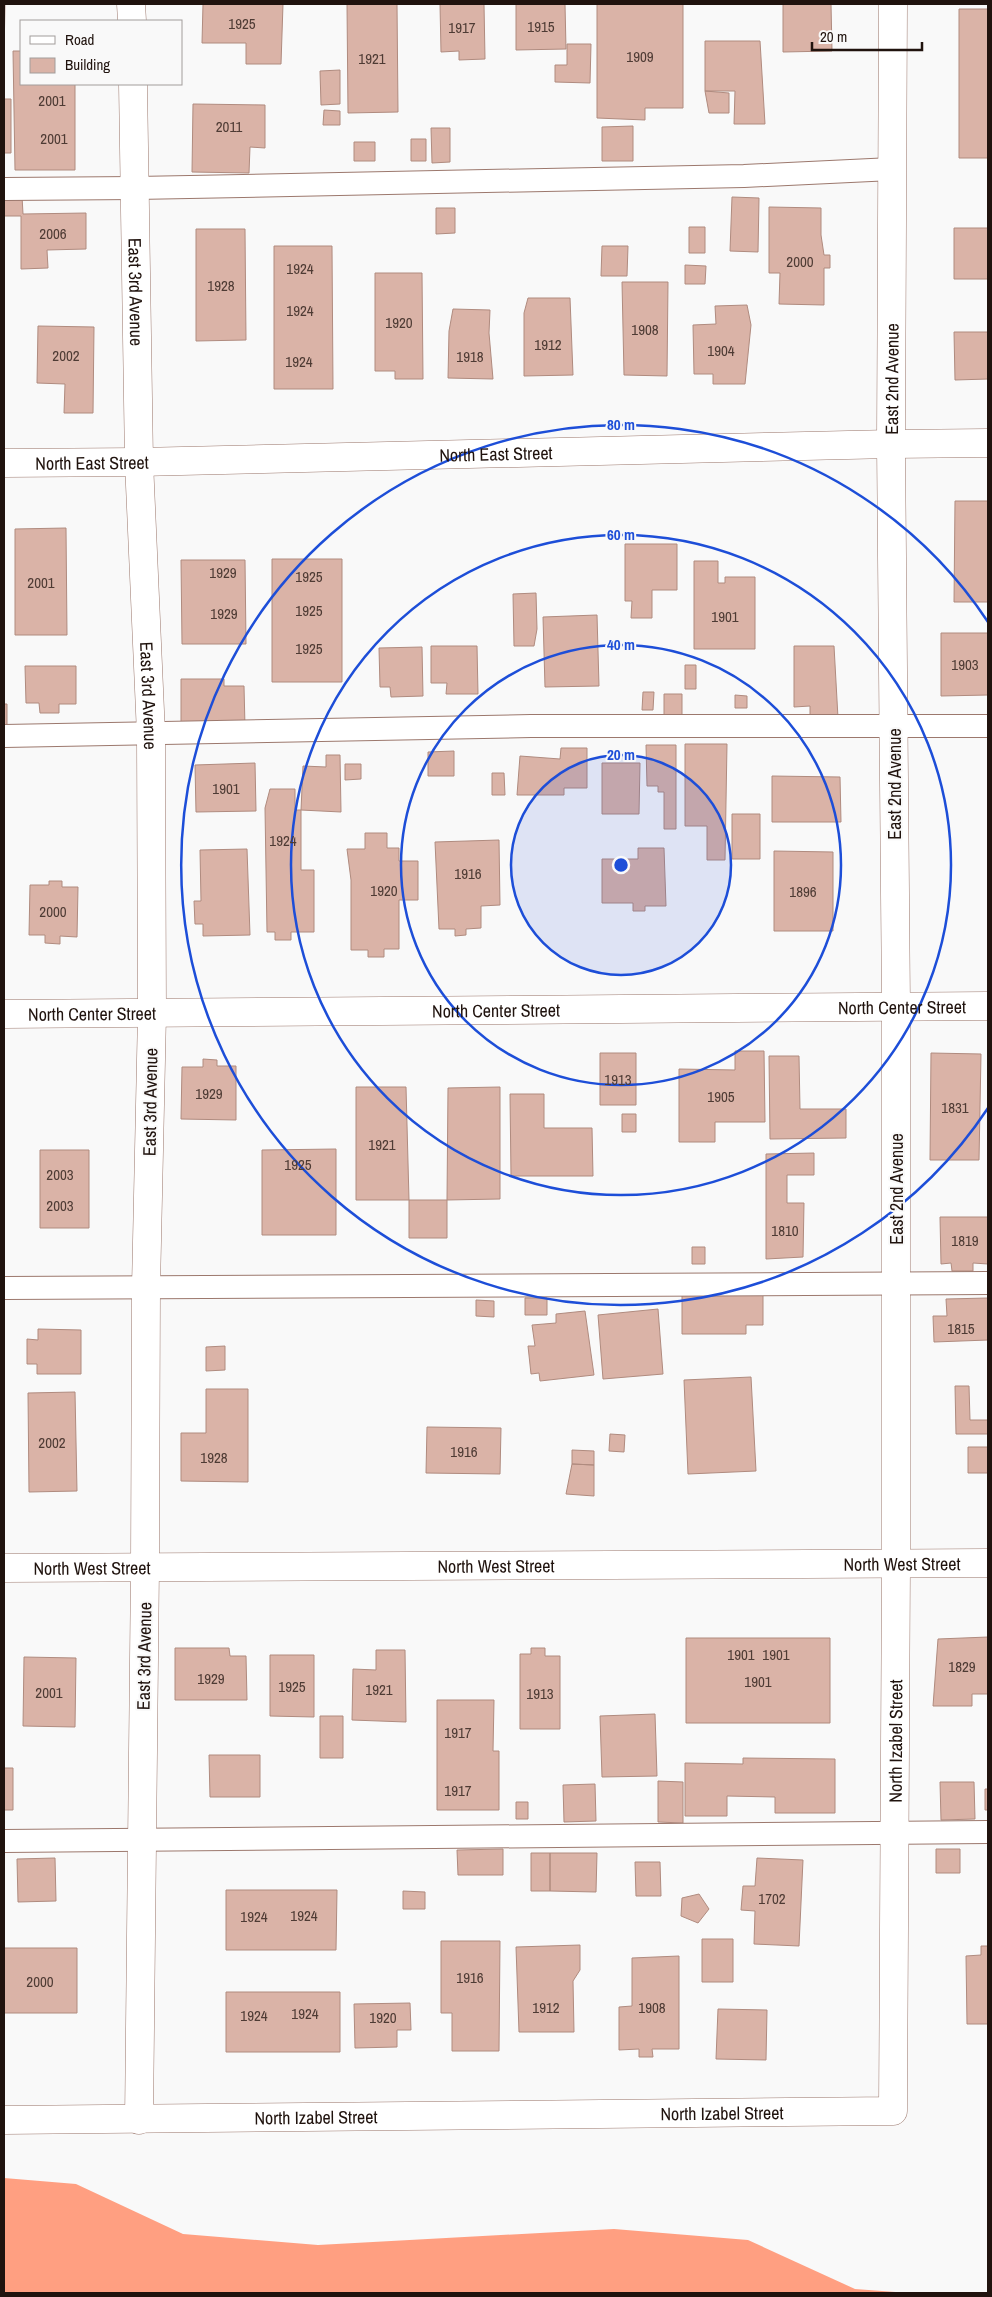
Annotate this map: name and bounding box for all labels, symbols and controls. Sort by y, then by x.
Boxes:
house number: 1925 [228,13,256,34]
house number: 1915 [527,16,555,37]
house number: 1917 [448,17,476,38]
legend [20,20,182,85]
scale bar [812,20,922,52]
text: 20 m [820,26,847,47]
text: Road [65,29,94,50]
house number: 1909 [626,46,654,67]
house number: 1921 [358,48,386,69]
text: Building [65,54,110,75]
house number: 2001 [38,90,66,111]
house number: 2011 [216,116,242,137]
house number: 2001 [40,128,68,149]
house number: 2006 [39,223,67,244]
street label: East 3rd Avenue [123,238,150,346]
house number: 2000 [786,251,814,272]
house number: 1924 [286,258,314,279]
house number: 1928 [207,275,235,296]
house number: 1924 [286,300,314,321]
house number: 1920 [385,312,413,333]
house number: 1908 [631,319,659,340]
street label: East 2nd Avenue [879,323,904,435]
house number: 1912 [534,334,562,355]
house number: 1904 [707,340,735,361]
house number: 2002 [52,345,80,366]
house number: 1918 [456,346,484,367]
house number: 1924 [285,351,313,372]
text: 80 m [607,414,635,435]
street label: North East Street [439,440,553,467]
street label: North East Street [35,449,149,475]
text: 60 m [607,524,635,545]
house number: 1929 [209,562,237,583]
house number: 1925 [295,566,323,587]
house number: 2001 [27,572,55,593]
house number: 1925 [295,600,323,621]
house number: 1929 [210,603,238,624]
house number: 1901 [711,606,739,627]
text: 40 m [607,634,635,655]
house number: 1925 [295,638,323,659]
street label: East 3rd Avenue [134,641,164,750]
house number: 1903 [951,654,979,675]
street label: East 2nd Avenue [882,728,907,840]
text: 20 m [607,744,635,765]
house number: 1901 [212,778,240,799]
house number: 1924 [269,830,297,851]
centre of rings [612,856,630,874]
house number: 1916 [454,863,482,884]
house number: 1920 [370,880,398,901]
house number: 1896 [789,881,817,902]
house number: 2000 [39,901,67,922]
street label: North Center Street [838,994,966,1020]
street label: North Center Street [432,997,560,1023]
street label: North Center Street [28,1000,156,1026]
street label: East 3rd Avenue [137,1048,163,1156]
house number: 1913 [604,1069,632,1090]
house number: 1929 [195,1083,223,1104]
house number: 1905 [707,1086,735,1107]
house number: 1831 [941,1097,969,1118]
street label: East 2nd Avenue [884,1133,909,1245]
house number: 1921 [368,1134,396,1155]
house number: 1925 [284,1154,312,1175]
house number: 2003 [46,1164,74,1185]
house number: 2003 [46,1195,74,1216]
house number: 1810 [771,1220,799,1241]
house number: 1819 [951,1230,979,1251]
house number: 1815 [947,1318,975,1339]
house number: 2002 [38,1432,66,1453]
house number: 1916 [450,1441,478,1462]
house number: 1928 [200,1447,228,1468]
street label: North West Street [843,1551,961,1576]
street label: North West Street [437,1553,555,1578]
street label: North West Street [33,1555,151,1580]
street label: East 3rd Avenue [131,1602,157,1710]
house number: 1901 [727,1644,755,1665]
house number: 1901 [762,1644,790,1665]
house number: 1829 [948,1656,976,1677]
house number: 1929 [197,1668,225,1689]
house number: 1901 [744,1671,772,1692]
house number: 1925 [278,1676,306,1697]
house number: 1921 [365,1679,393,1700]
street label: North Izabel Street [882,1679,908,1803]
house number: 2001 [35,1682,63,1703]
house number: 1913 [526,1683,554,1704]
house number: 1917 [444,1722,472,1743]
house number: 1917 [444,1780,472,1801]
house number: 1702 [758,1888,786,1909]
house number: 1924 [290,1905,318,1926]
house number: 1924 [240,1906,268,1927]
house number: 1916 [456,1967,484,1988]
house number: 2000 [26,1971,54,1992]
house number: 1912 [532,1997,560,2018]
house number: 1908 [638,1997,666,2018]
house number: 1924 [291,2003,319,2024]
house number: 1924 [240,2005,268,2026]
house number: 1920 [369,2007,397,2028]
street label: North Izabel Street [660,2100,784,2126]
street label: North Izabel Street [254,2104,378,2130]

